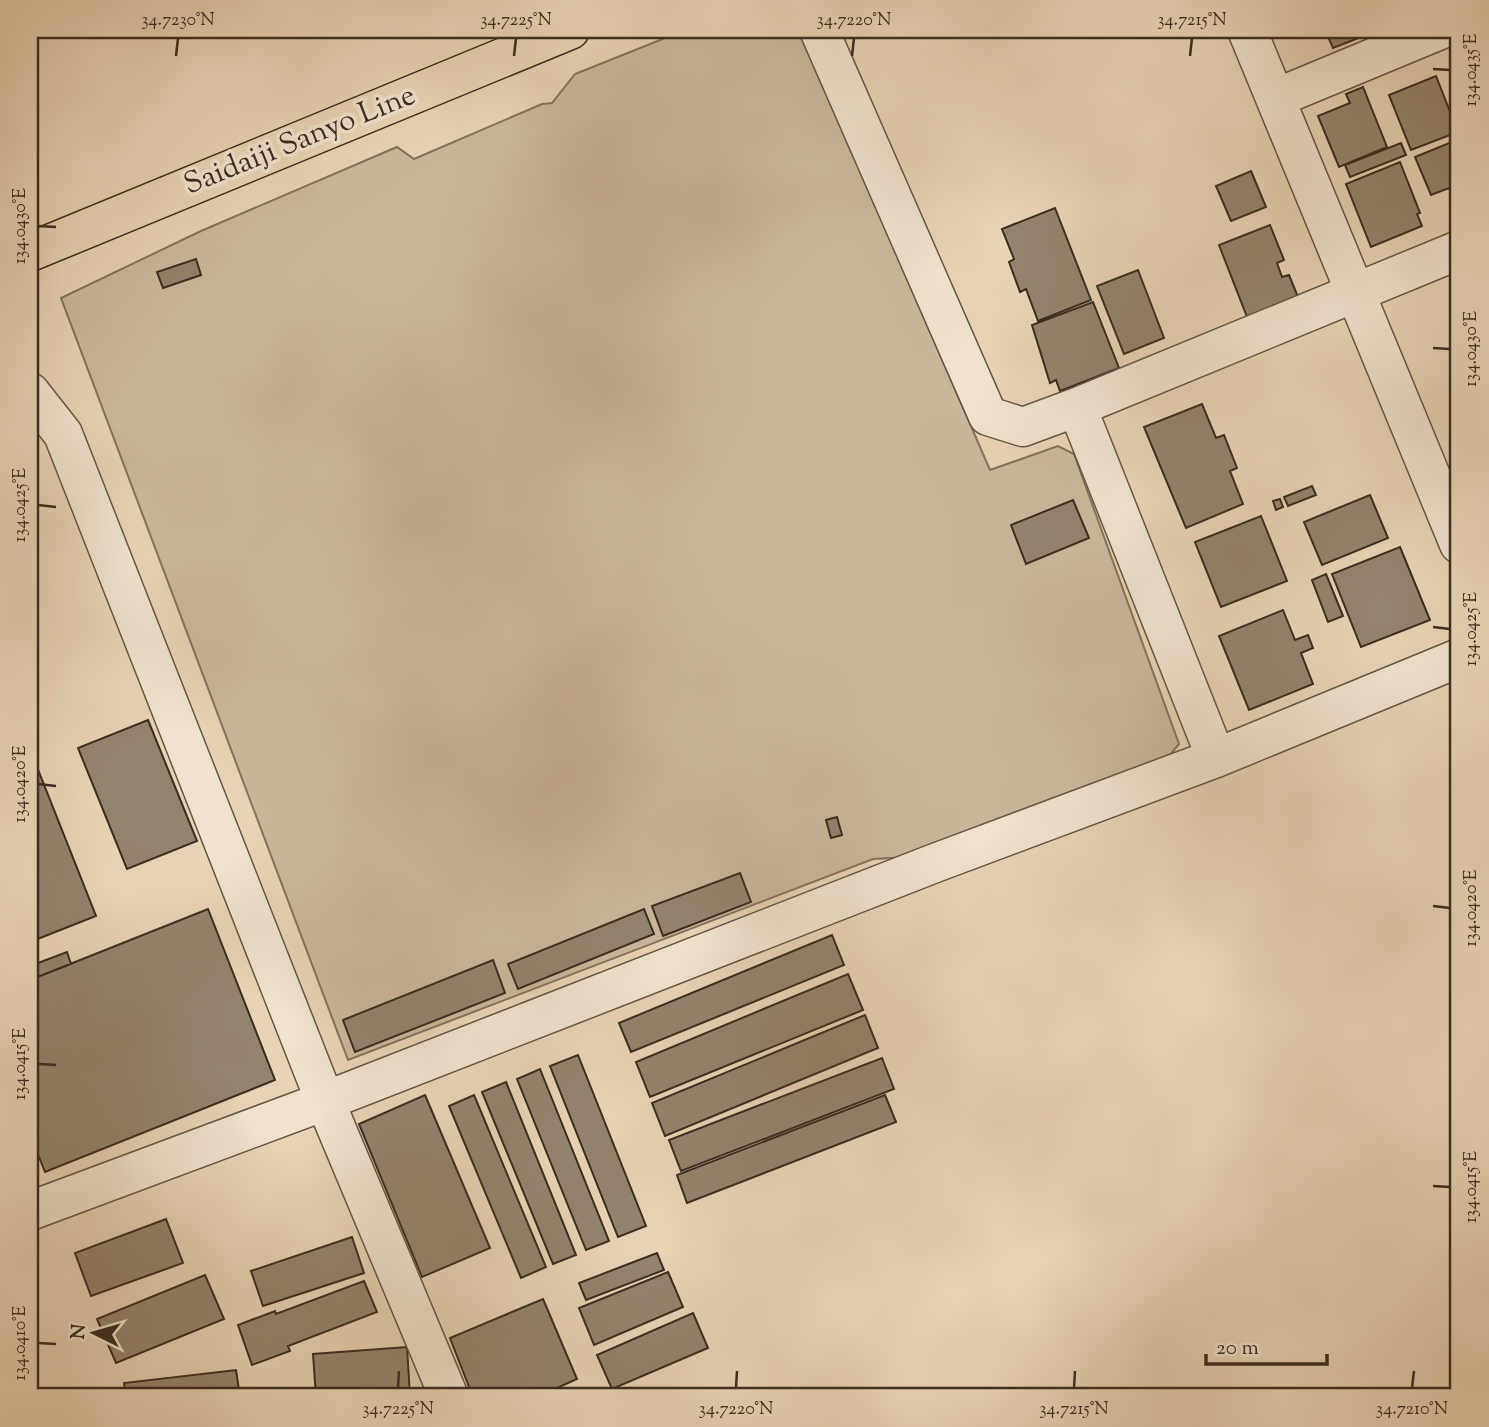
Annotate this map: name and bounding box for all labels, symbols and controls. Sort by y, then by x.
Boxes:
text: 34.7230°N [141,8,215,34]
text: 34.7225°N [480,8,552,34]
text: 34.7220°N [817,8,891,34]
text: 34.7215°N [1157,8,1227,34]
text: 134.0435°E [1459,33,1485,107]
street label: Saidaiji Sanyo Line [178,75,422,207]
text: 134.0430°E [8,188,34,264]
text: 134.0430°E [1459,311,1485,387]
text: 134.0425°E [8,468,34,542]
text: 134.0425°E [1459,592,1485,666]
text: 134.0420°E [8,745,34,823]
text: 134.0420°E [1459,869,1485,947]
text: 134.0415°E [8,1028,34,1100]
text: 134.0415°E [1459,1151,1485,1223]
north arrow [60,1298,130,1368]
text: 134.0410°E [8,1305,34,1380]
scale bar [1206,1322,1326,1366]
text: N [65,1323,94,1340]
text: 20 m [1216,1334,1259,1364]
text: 34.7225°N [362,1397,434,1423]
text: 34.7220°N [699,1397,773,1423]
text: 34.7215°N [1039,1397,1109,1423]
text: 34.7210°N [1376,1397,1448,1423]

